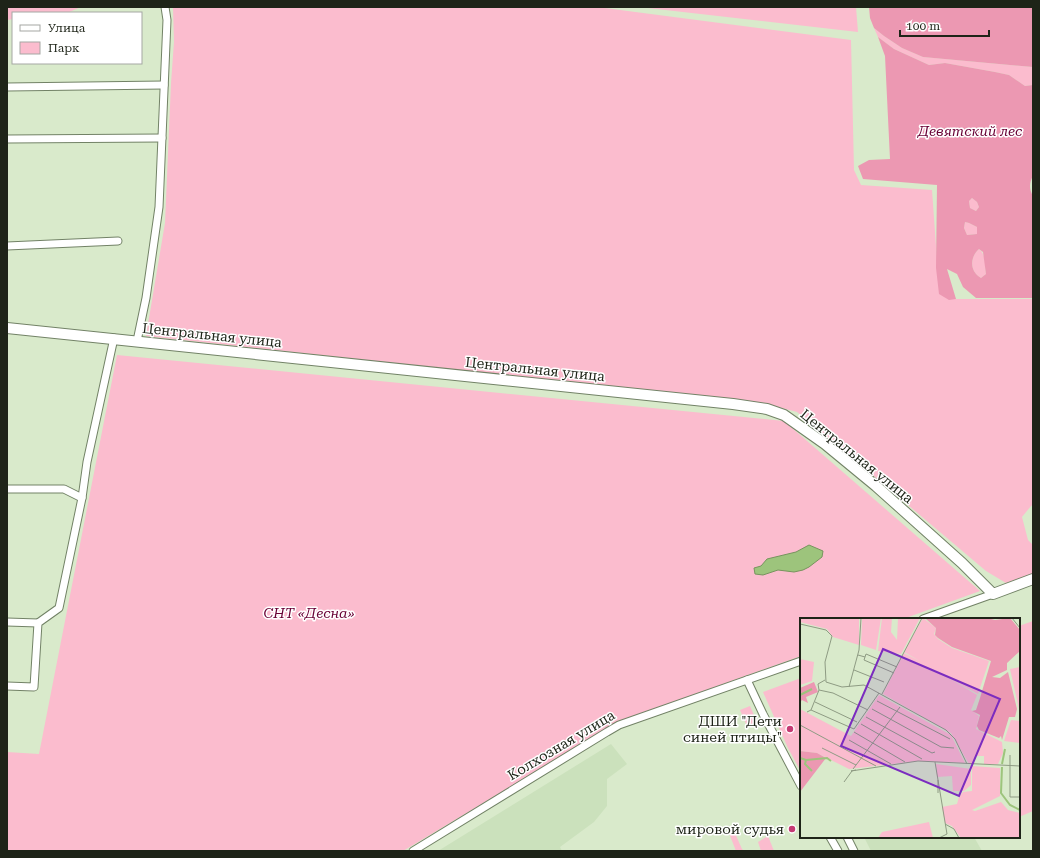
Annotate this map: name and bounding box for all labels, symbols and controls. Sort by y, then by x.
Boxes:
legend [12,12,142,64]
scale bar [900,12,989,38]
text: 100 m [906,19,940,33]
text: Улица [48,21,86,35]
text: Парк [48,41,80,55]
park label: Девятский лес [917,123,1023,139]
street label: Центральная улица [141,320,283,350]
street label: Центральная улица [464,354,606,384]
street label: Центральная улица [797,406,917,507]
park label: СНТ «Десна» [263,605,355,621]
inset map [800,618,1020,838]
street label: Колхозная улица [505,706,618,783]
place label: ДШИ "Дети синей птицы" [683,713,782,745]
marker: ДШИ "Дети синей птицы" [785,724,795,734]
place label: мировой судья [676,821,784,837]
marker: мировой судья [787,824,797,834]

